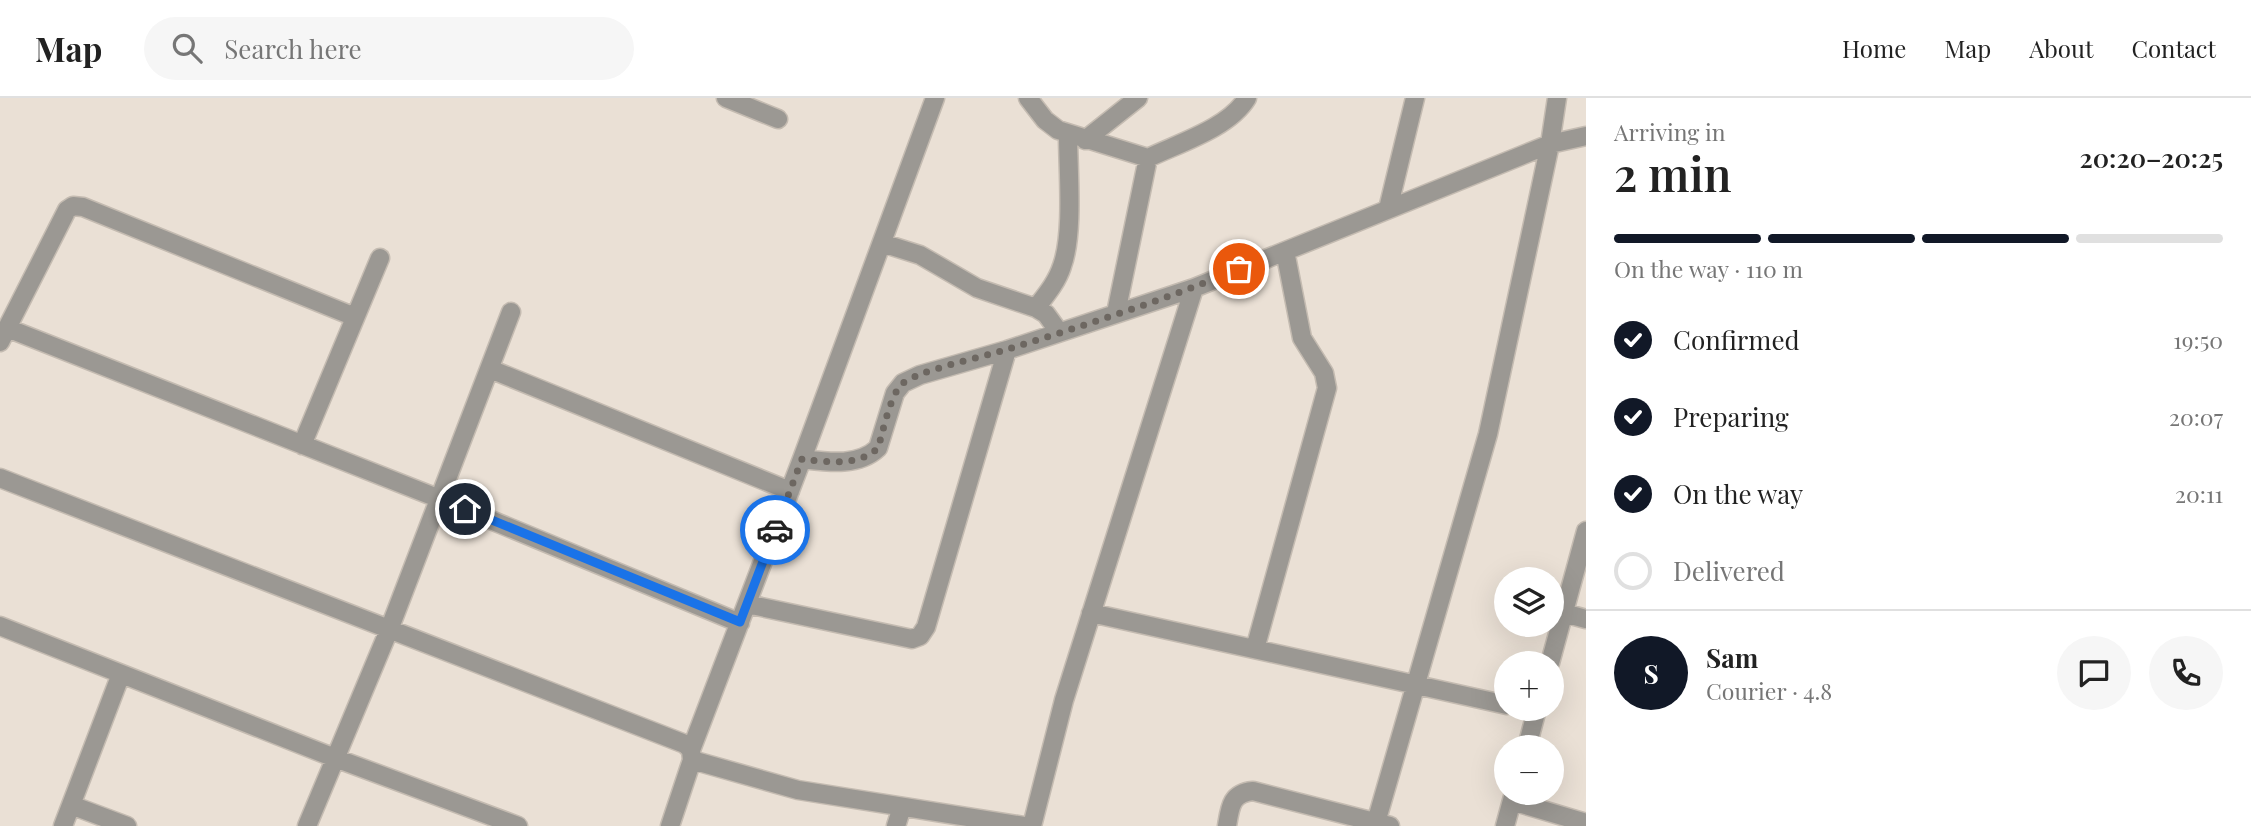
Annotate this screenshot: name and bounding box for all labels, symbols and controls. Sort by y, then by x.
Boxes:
search box [144,17,634,80]
text: Map [35,26,102,70]
icon: search [168,29,206,67]
text: Search here [224,31,362,66]
text: Home [1842,32,1906,64]
text: Map [1944,32,1991,64]
text: About [2029,32,2093,64]
text: Contact [2131,32,2216,64]
text: Arriving in [1614,116,1726,147]
text: 20:20–20:25 [2079,140,2223,175]
text: 2 min [1614,142,1732,204]
pin [1209,239,1269,299]
icon: bag [1220,250,1258,288]
text: On the way · 110 m [1614,253,1803,284]
icon: check [1614,321,1652,359]
text: Confirmed [1673,322,1800,357]
text: 19:50 [2173,324,2223,355]
icon: check [1614,398,1652,436]
text: Preparing [1673,399,1789,434]
text: 20:07 [2169,401,2223,432]
icon: check [1614,475,1652,513]
text: On the way [1673,476,1803,511]
text: 20:11 [2175,478,2223,509]
pin [435,479,495,539]
icon: home [446,490,484,528]
courier [740,495,810,565]
icon: car [756,511,794,549]
text: Delivered [1673,553,1785,588]
map controls [1494,567,1564,805]
button: layers [1494,567,1564,637]
button: chat [2057,636,2131,710]
button: phone [2149,636,2223,710]
text: Sam [1706,640,1758,675]
button: + [1494,651,1564,721]
text: S [1643,656,1659,691]
text: Courier · 4.8 [1706,675,1832,706]
button: − [1494,735,1564,805]

